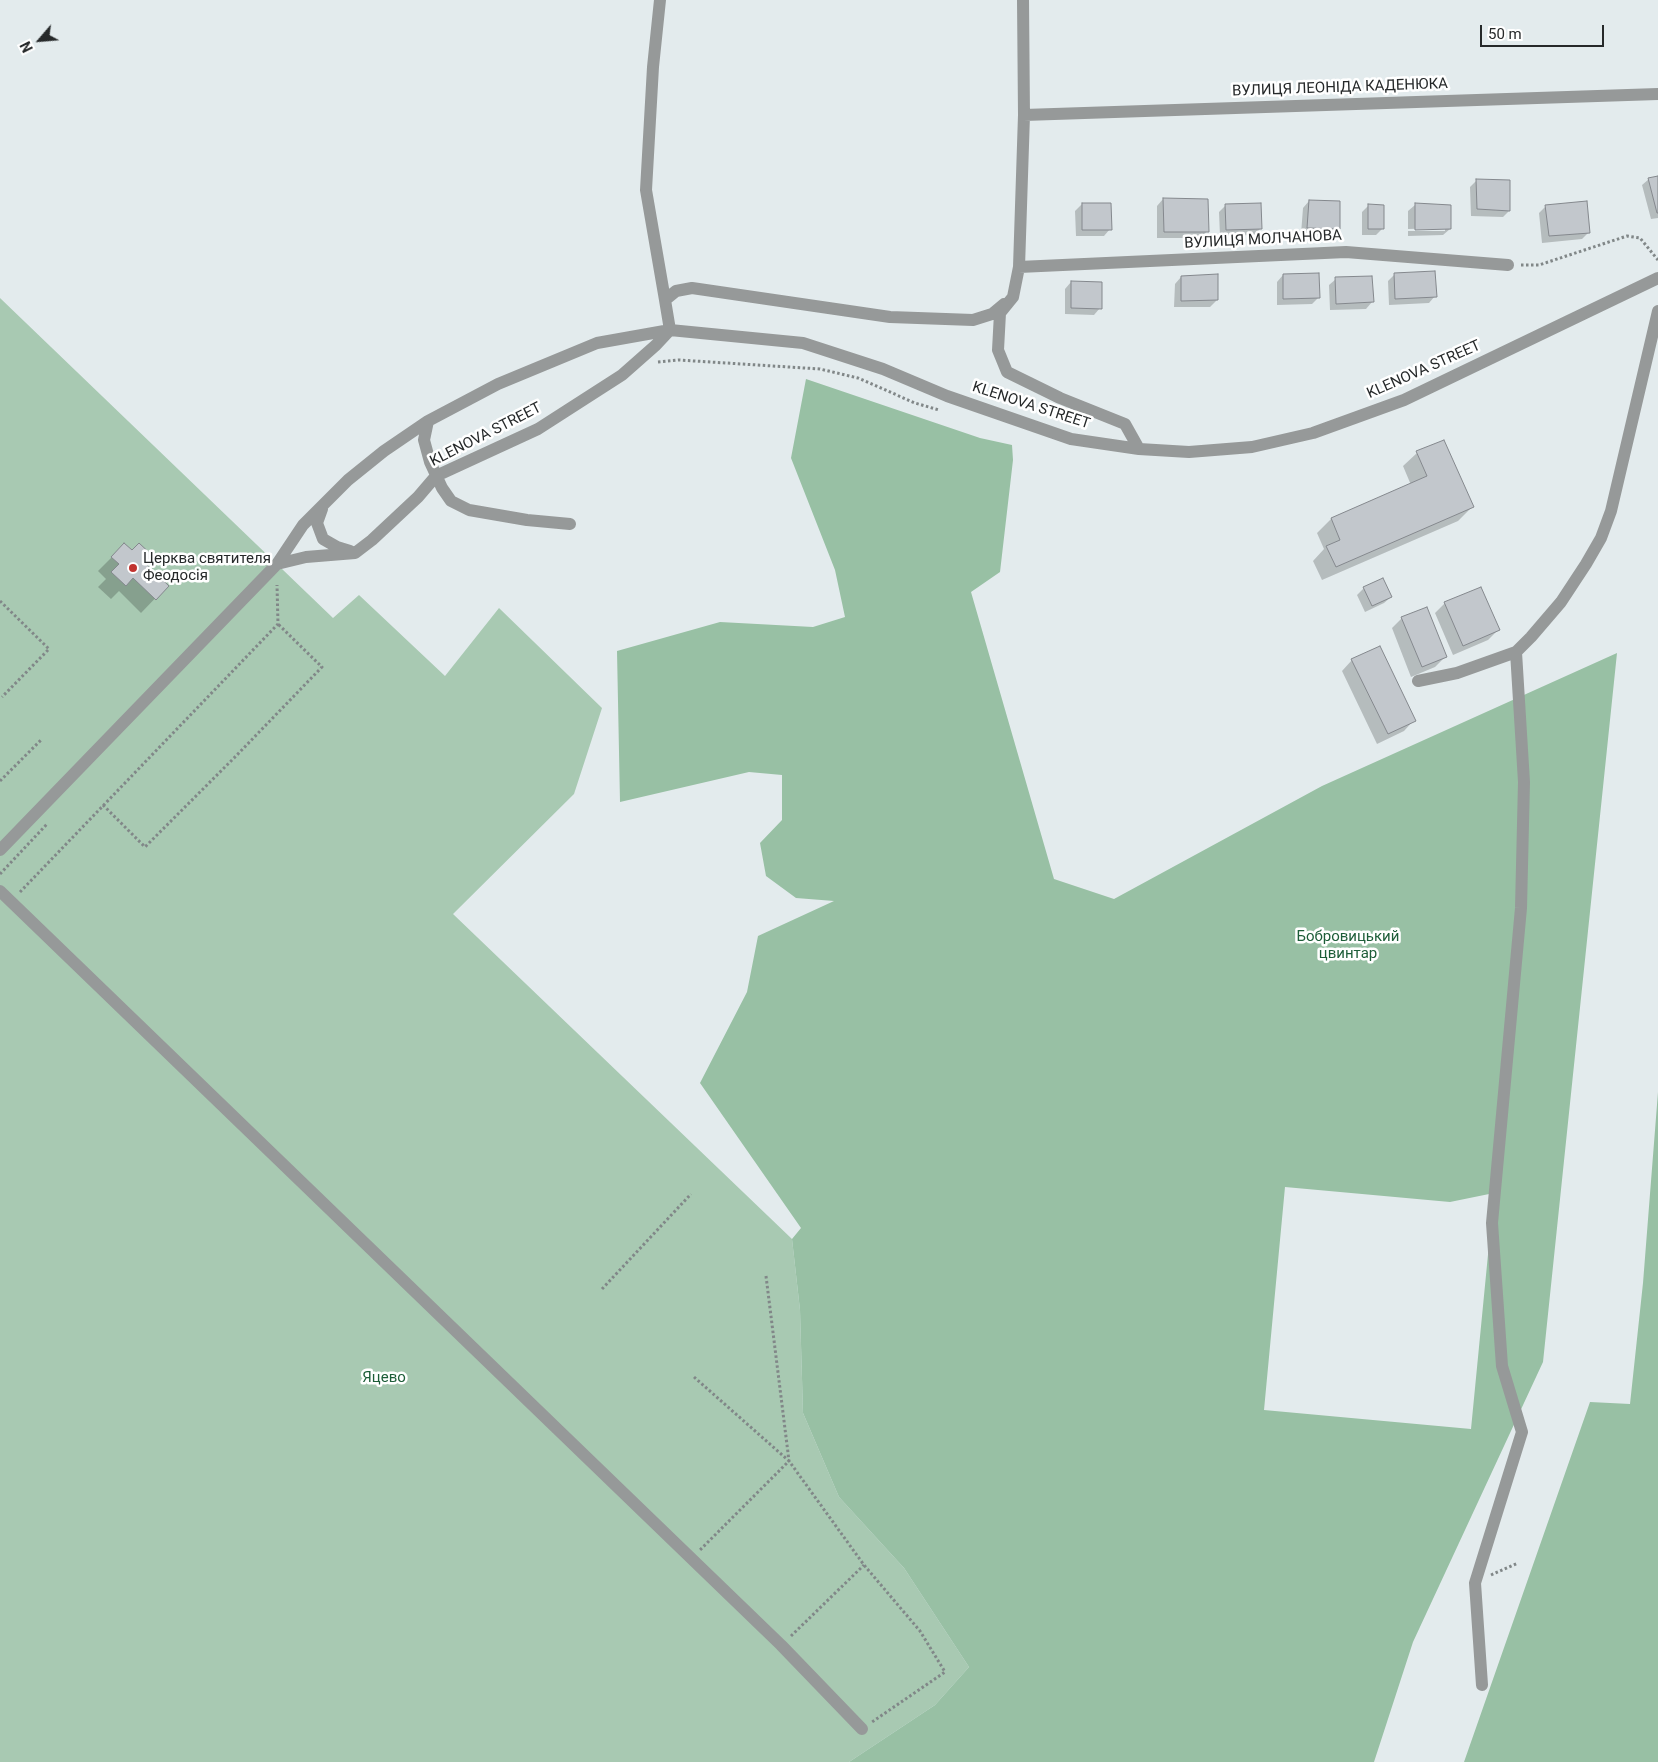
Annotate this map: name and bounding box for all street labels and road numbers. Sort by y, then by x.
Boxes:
street label: ВУЛИЦЯ ЛЕОНІДА КАДЕНЮКА [1232,75,1448,101]
street label: ВУЛИЦЯ МОЛЧАНОВА [1184,227,1342,253]
street label: KLENOVA STREET [1364,337,1484,403]
street label: KLENOVA STREET [970,378,1092,434]
street label: KLENOVA STREET [427,399,545,471]

